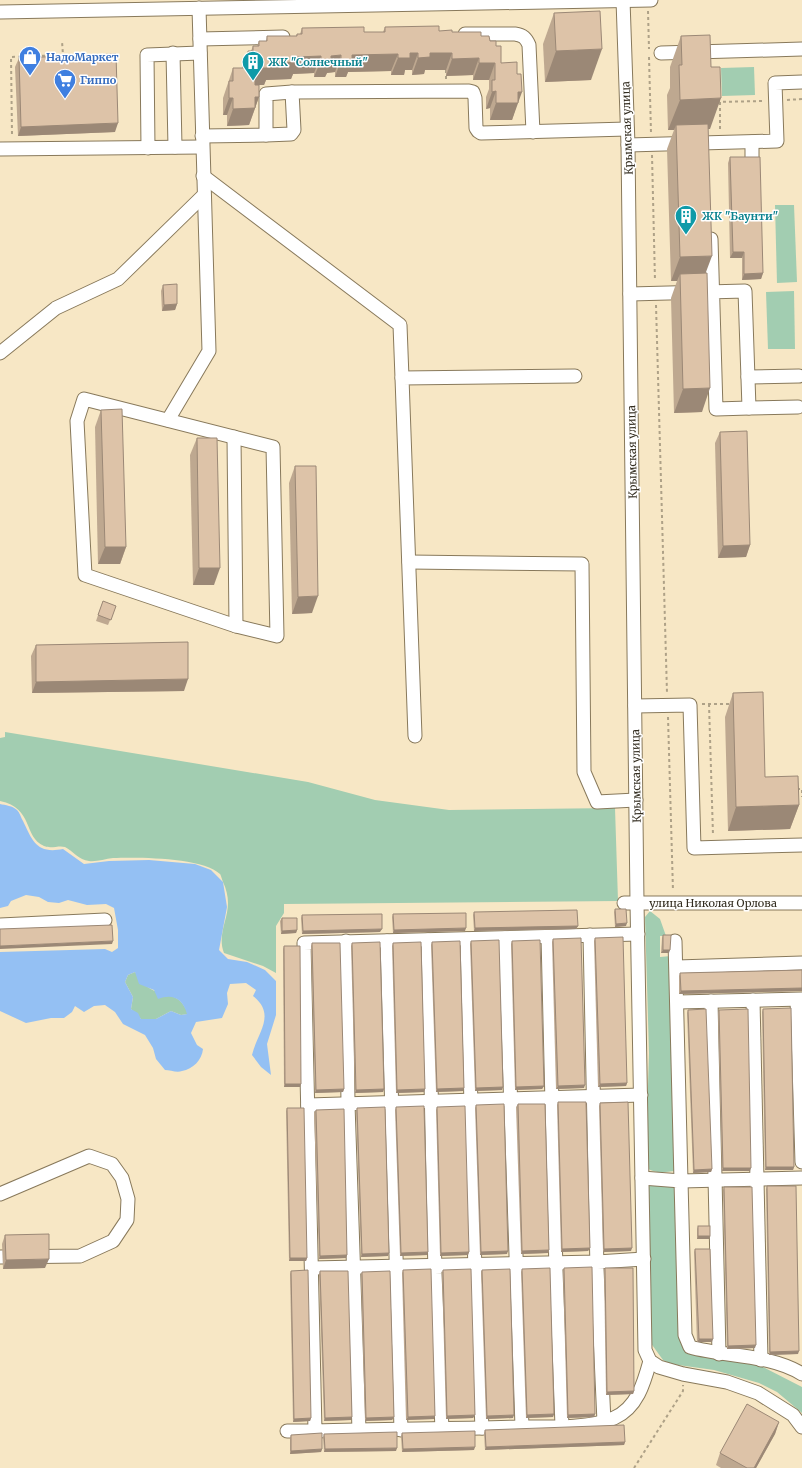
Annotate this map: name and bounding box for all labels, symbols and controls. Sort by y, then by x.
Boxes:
shop icon: НадоМаркет [17,44,43,77]
building icon: ЖК "Солнечный" [240,49,266,82]
place label: НадоМаркет [46,50,119,64]
place label: ЖК "Солнечный" [268,55,368,69]
supermarket icon: Гиппо [52,67,78,100]
place label: Гиппо [80,73,117,87]
street label: Крымская улица [618,81,636,175]
building icon: ЖК "Баунти" [673,203,699,236]
place label: ЖК "Баунти" [702,209,779,223]
street label: Крымская улица [624,405,640,499]
street label: Крымская улица [628,729,644,823]
street label: улица Николая Орлова [649,896,777,910]

